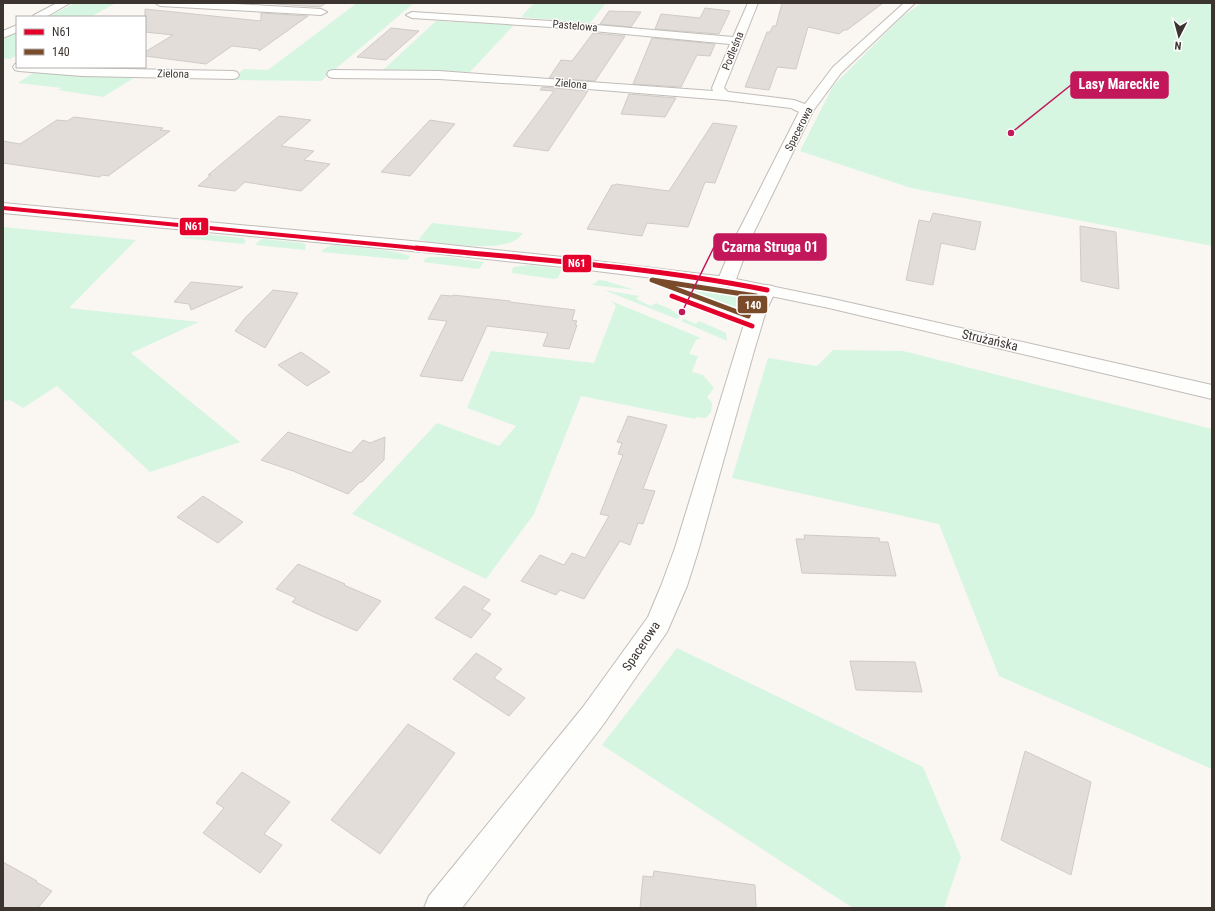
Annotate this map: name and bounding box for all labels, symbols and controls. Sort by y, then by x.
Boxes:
legend [16,16,146,68]
north arrow [1159,16,1199,56]
street label: Pastelowa [552,18,598,34]
text: N61 [52,25,71,39]
street label: Podleśna [719,30,747,72]
text: N [1174,39,1182,52]
text: 140 [52,45,70,59]
street label: Zielona [157,67,189,81]
callout: Lasy Mareckie [1071,72,1168,98]
street label: Zielona [554,76,588,92]
text: Lasy Mareckie [1079,76,1160,92]
street label: Spacerowa [782,105,816,153]
line badge: N61 [179,217,209,236]
text: N61 [185,220,203,233]
callout: Czarna Struga 01 [714,234,826,260]
text: Czarna Struga 01 [722,239,818,255]
line badge: N61 [562,254,592,273]
text: N61 [568,257,586,270]
line badge: 140 [737,295,768,314]
text: 140 [745,299,762,312]
street label: Strużańska [961,326,1019,354]
street label: Spacerowa [619,618,663,674]

